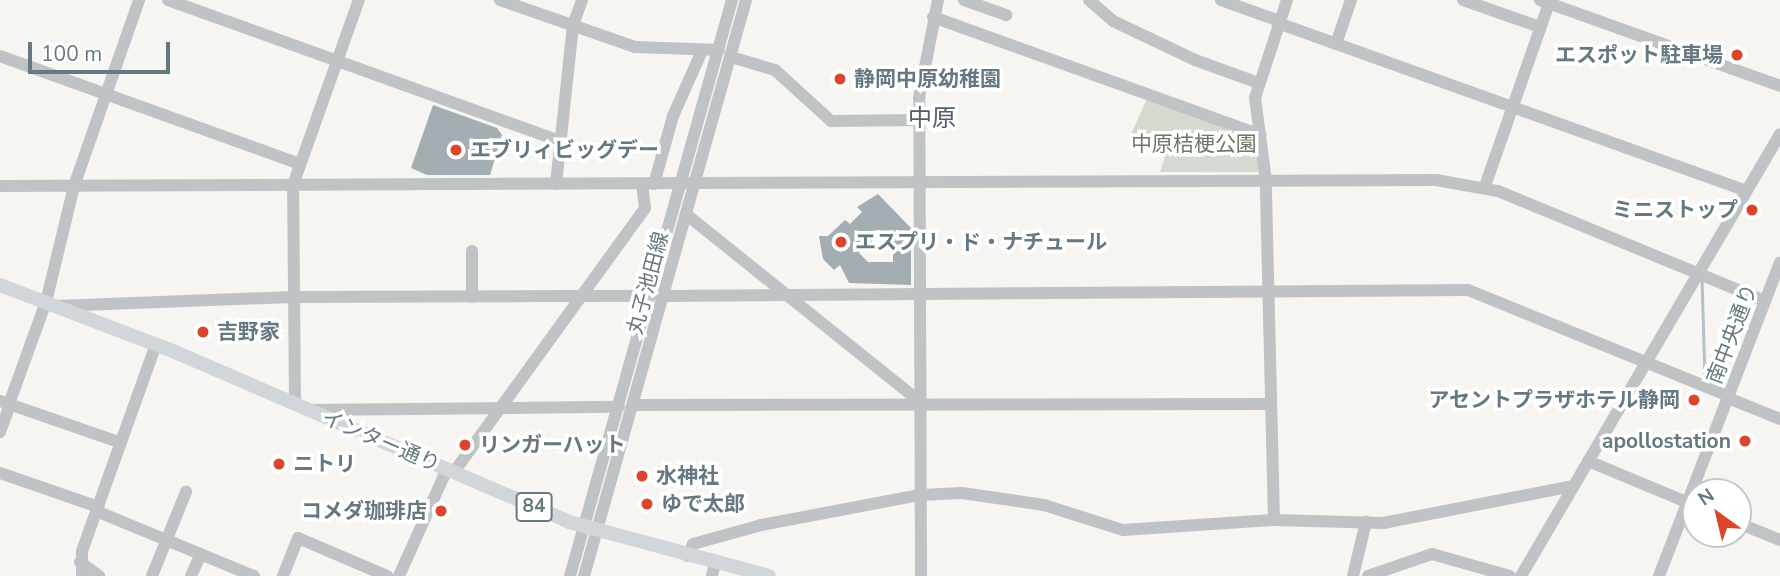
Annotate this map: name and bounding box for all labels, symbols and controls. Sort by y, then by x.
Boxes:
scale bar [32,28,173,72]
text: 100 m [41,40,102,68]
place label: エスポット駐車場 [1555,42,1723,68]
marker: エスポット駐車場 [1729,47,1745,63]
place label: 静岡中原幼稚園 [854,66,1001,92]
marker: 静岡中原幼稚園 [832,71,848,87]
district label: 中原 [908,105,956,133]
park label: 中原桔梗公園 [1131,131,1257,157]
place label: エブリィビッグデー [470,137,659,163]
marker: エブリィビッグデー [448,142,464,158]
place label: ミニストップ [1612,197,1738,223]
marker: ミニストップ [1744,202,1760,218]
street label: 丸子池田線 [622,229,674,337]
place label: エスプリ・ド・ナチュール [855,229,1107,255]
marker: エスプリ・ド・ナチュール [833,234,849,250]
street label: 南中央通り [1701,280,1763,388]
place label: 吉野家 [217,319,280,345]
marker: 吉野家 [195,324,211,340]
place label: アセントプラザホテル静岡 [1428,387,1680,413]
marker: アセントプラザホテル静岡 [1686,392,1702,408]
street label: インター通り [318,405,444,477]
place label: apollostation [1602,428,1731,454]
place label: リンガーハット [479,432,626,458]
marker: apollostation [1737,433,1753,449]
marker: リンガーハット [457,437,473,453]
place label: ニトリ [293,451,356,477]
marker: ニトリ [271,456,287,472]
place label: 水神社 [656,463,719,489]
marker: 水神社 [634,468,650,484]
north arrow [1682,478,1752,548]
text: N [1693,482,1720,512]
place label: ゆで太郎 [661,491,745,517]
road number: 84 [515,492,553,522]
marker: ゆで太郎 [639,496,655,512]
place label: コメダ珈琲店 [301,498,427,524]
marker: コメダ珈琲店 [433,503,449,519]

